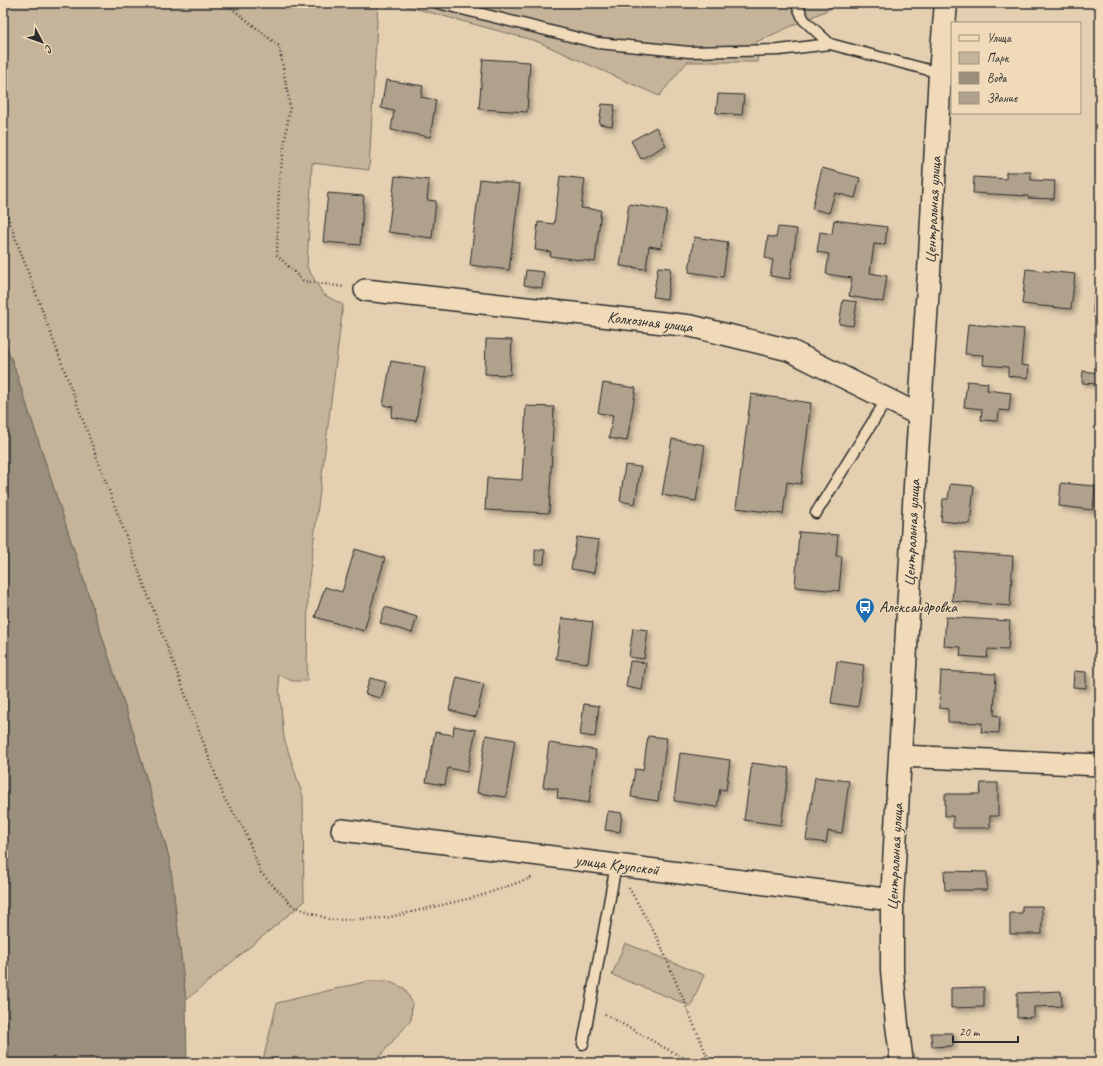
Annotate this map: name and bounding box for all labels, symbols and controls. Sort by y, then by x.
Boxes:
north arrow [22,22,62,62]
legend [951,22,1081,114]
text: Улица [987,30,1012,46]
text: С [41,42,57,56]
text: Парк [987,50,1010,66]
text: Вода [987,70,1008,86]
text: Здание [987,90,1018,106]
street label: Центральная улица [920,155,946,264]
street label: Колхозная улица [606,307,695,337]
street label: Центральная улица [899,478,925,587]
bus stop icon: Александровка [854,596,876,624]
place label: Александровка [879,597,958,617]
street label: Центральная улица [882,802,908,911]
street label: улица Крупской [573,850,661,880]
scale bar [953,1018,1018,1044]
text: 20 m [959,1024,981,1040]

